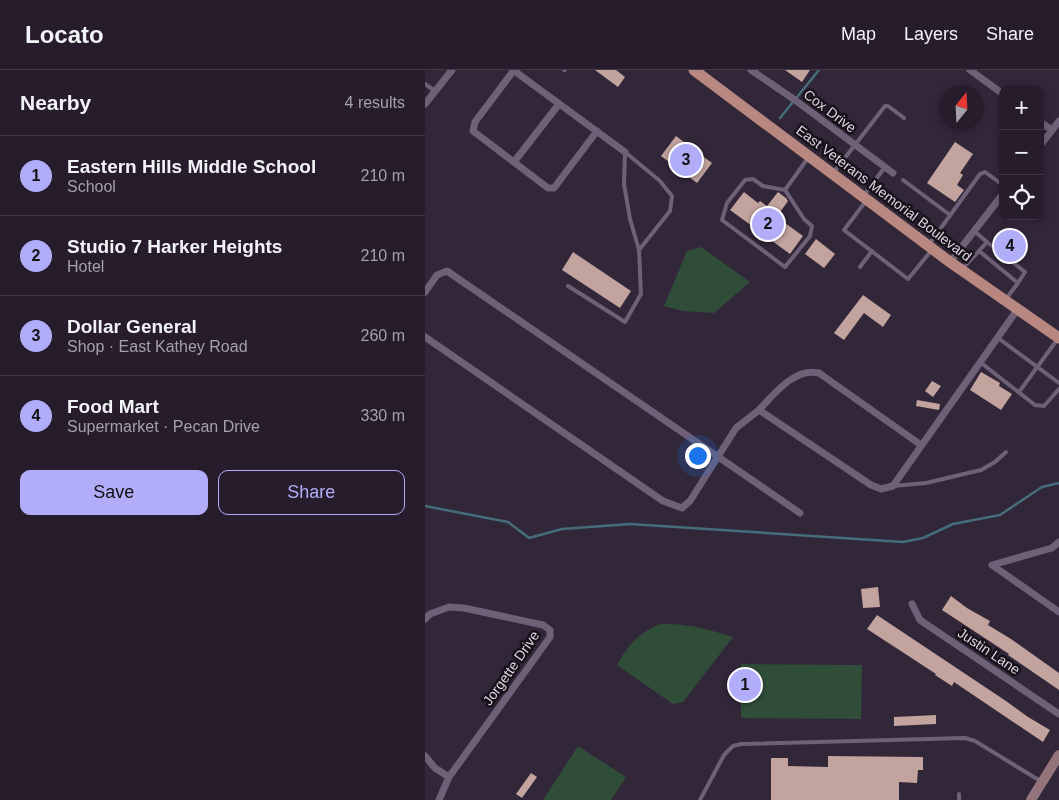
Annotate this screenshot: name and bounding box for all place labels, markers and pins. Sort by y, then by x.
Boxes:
pin: 3 [670,141,702,179]
pin: 2 [752,205,784,243]
pin: 4 [994,227,1026,265]
pin: 1 [729,666,761,704]

